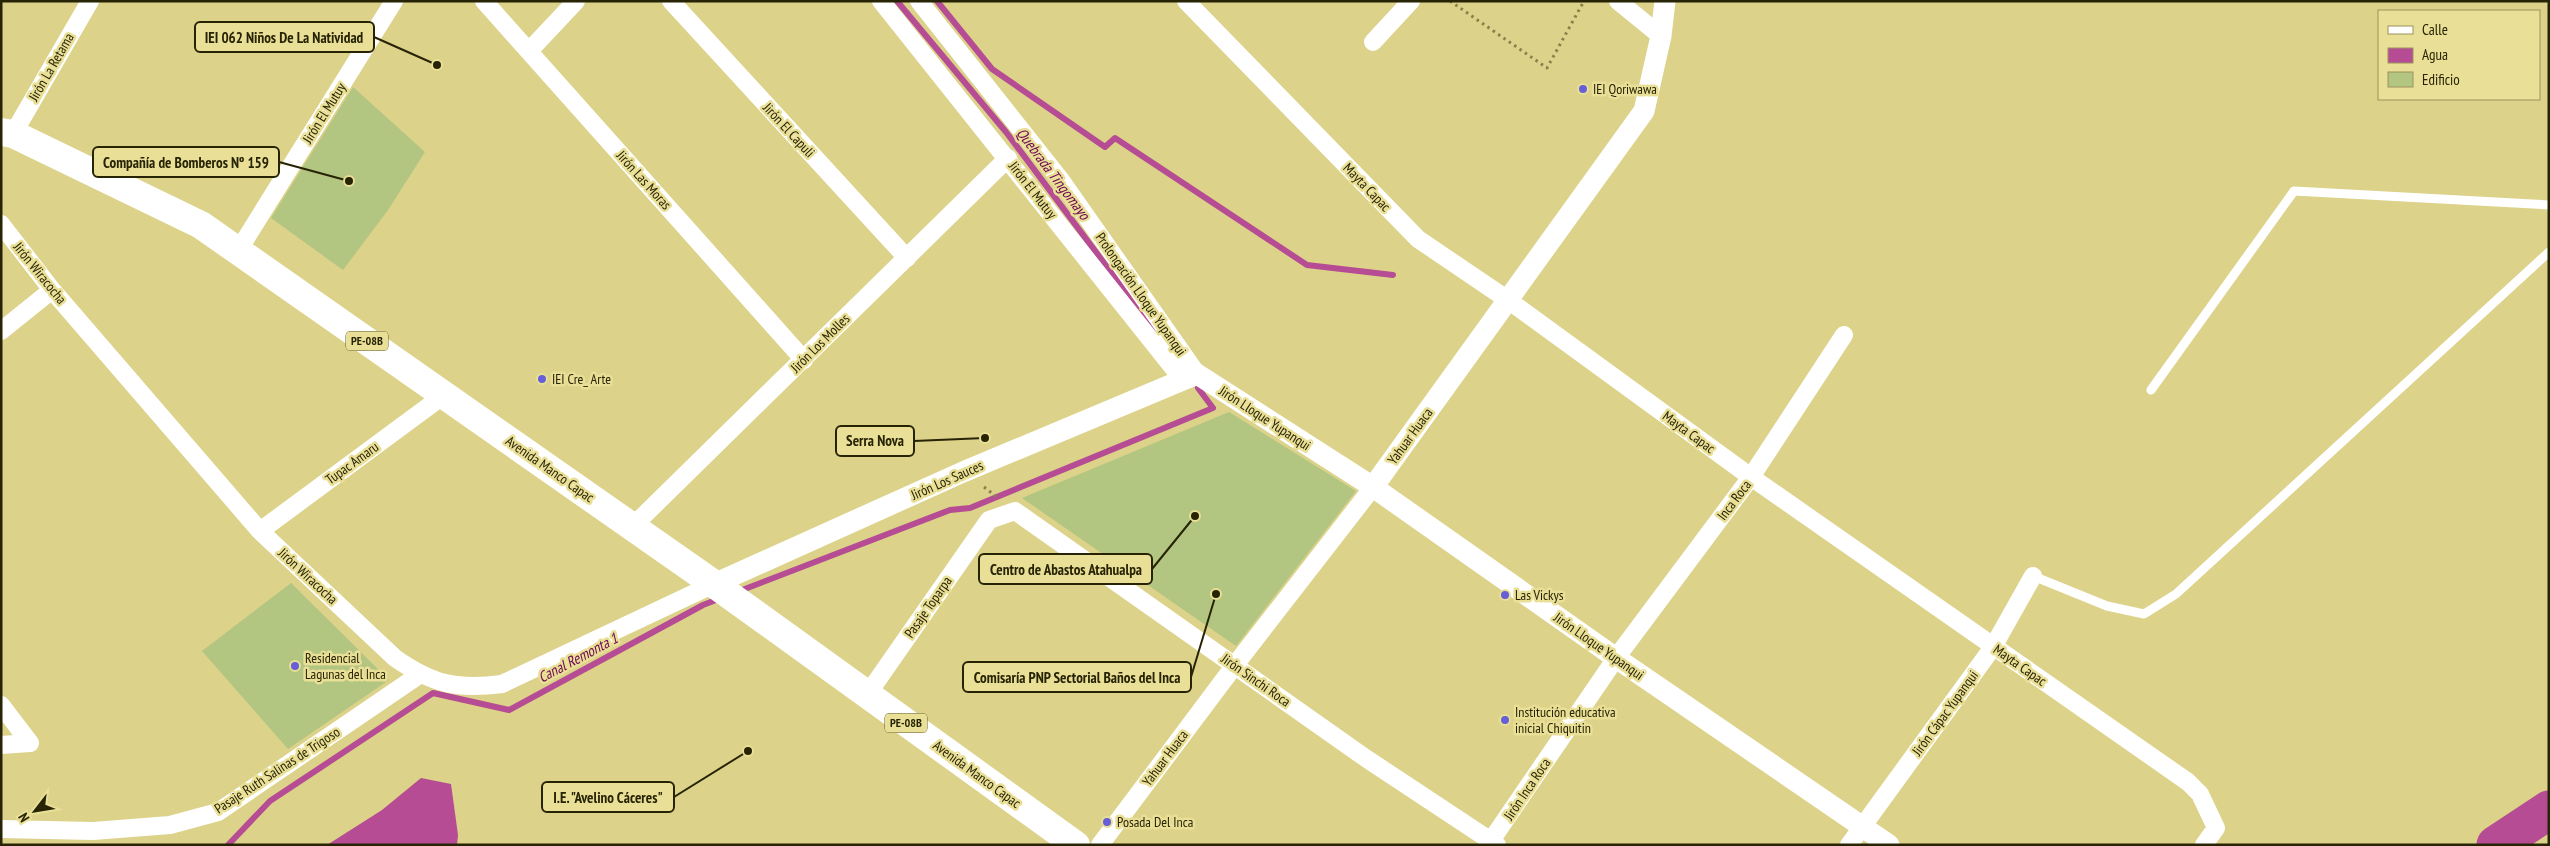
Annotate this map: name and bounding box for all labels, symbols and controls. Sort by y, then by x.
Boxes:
legend [2378,10,2540,100]
text: Calle [2422,20,2448,39]
callout: IEI 062 Niños De La Natividad [195,22,374,52]
text: IEI 062 Niños De La Natividad [205,28,364,47]
street label: Jirón La Retama [24,30,78,105]
text: Agua [2422,45,2448,64]
text: Edificio [2422,70,2460,89]
street label: Jirón El Mutuy [298,79,350,147]
place label: IEI Qoriwawa [1593,80,1657,98]
marker: IEI Qoriwawa [1577,83,1589,95]
street label: Jirón El Capuli [759,98,819,161]
water label: Quebrada Tingomayo [1013,124,1095,225]
street label: Jirón Las Moras [612,146,675,214]
callout: Compañía de Bomberos Nº 159 [93,147,279,177]
text: Compañía de Bomberos Nº 159 [103,153,269,172]
street label: Jirón El Mutuy [1004,157,1061,223]
street label: Mayta Capac [1339,159,1395,215]
street label: Prolongación Lloque Yupanqui [1092,229,1190,359]
street label: Jirón Wiracocha [9,238,70,308]
street label: Jirón Los Molles [786,309,854,377]
road number: PE-08B [346,332,388,351]
place label: IEI Cre_ Arte [552,370,611,388]
marker: IEI Cre_ Arte [536,373,548,385]
street label: Jirón Lloque Yupanqui [1215,381,1314,454]
street label: Yahuar Huaca [1383,404,1437,468]
street label: Mayta Capac [1659,407,1719,457]
callout: Serra Nova [836,426,914,456]
text: Serra Nova [846,431,904,450]
street label: Avenida Manco Capac [502,432,598,506]
street label: Tupac Amaru [322,438,382,488]
street label: Jirón Los Sauces [907,456,986,504]
street label: Inca Roca [1713,476,1755,524]
street label: Jirón Wiracocha [274,543,341,608]
callout: Centro de Abastos Atahualpa [979,554,1152,584]
text: Centro de Abastos Atahualpa [990,560,1142,579]
street label: Pasaje Toparpa [900,573,956,641]
place label: Las Vickys [1515,586,1564,604]
marker: Las Vickys [1499,589,1511,601]
street label: Jirón Lloque Yupanqui [1550,608,1647,684]
water label: Canal Remonta 1 [535,628,621,687]
street label: Mayta Capac [1990,640,2050,690]
place label: Residencial Lagunas del Inca [305,649,386,683]
street label: Jirón Sinchi Roca [1217,649,1294,710]
marker: Residencial Lagunas del Inca [289,660,301,672]
callout: Comisaría PNP Sectorial Baños del Inca [963,662,1191,692]
street label: Jirón Cápac Yupanqui [1907,667,1982,760]
text: Comisaría PNP Sectorial Baños del Inca [974,668,1180,687]
place label: Institución educativa inicial Chiquitin [1515,703,1616,737]
road number: PE-08B [885,714,927,732]
marker: Institución educativa inicial Chiquitin [1499,714,1511,726]
street label: Pasaje Ruth Salinas de Trigoso [211,723,343,817]
street label: Yahuar Huaca [1138,726,1192,790]
street label: Avenida Manco Capac [930,736,1024,812]
street label: Jirón Inca Roca [1499,754,1554,824]
callout: I.E. "Avelino Cáceres" [542,782,674,812]
north arrow [10,786,60,836]
text: I.E. "Avelino Cáceres" [553,788,663,807]
text: N [14,810,34,826]
place label: Posada Del Inca [1117,813,1193,831]
marker: Posada Del Inca [1101,816,1113,828]

